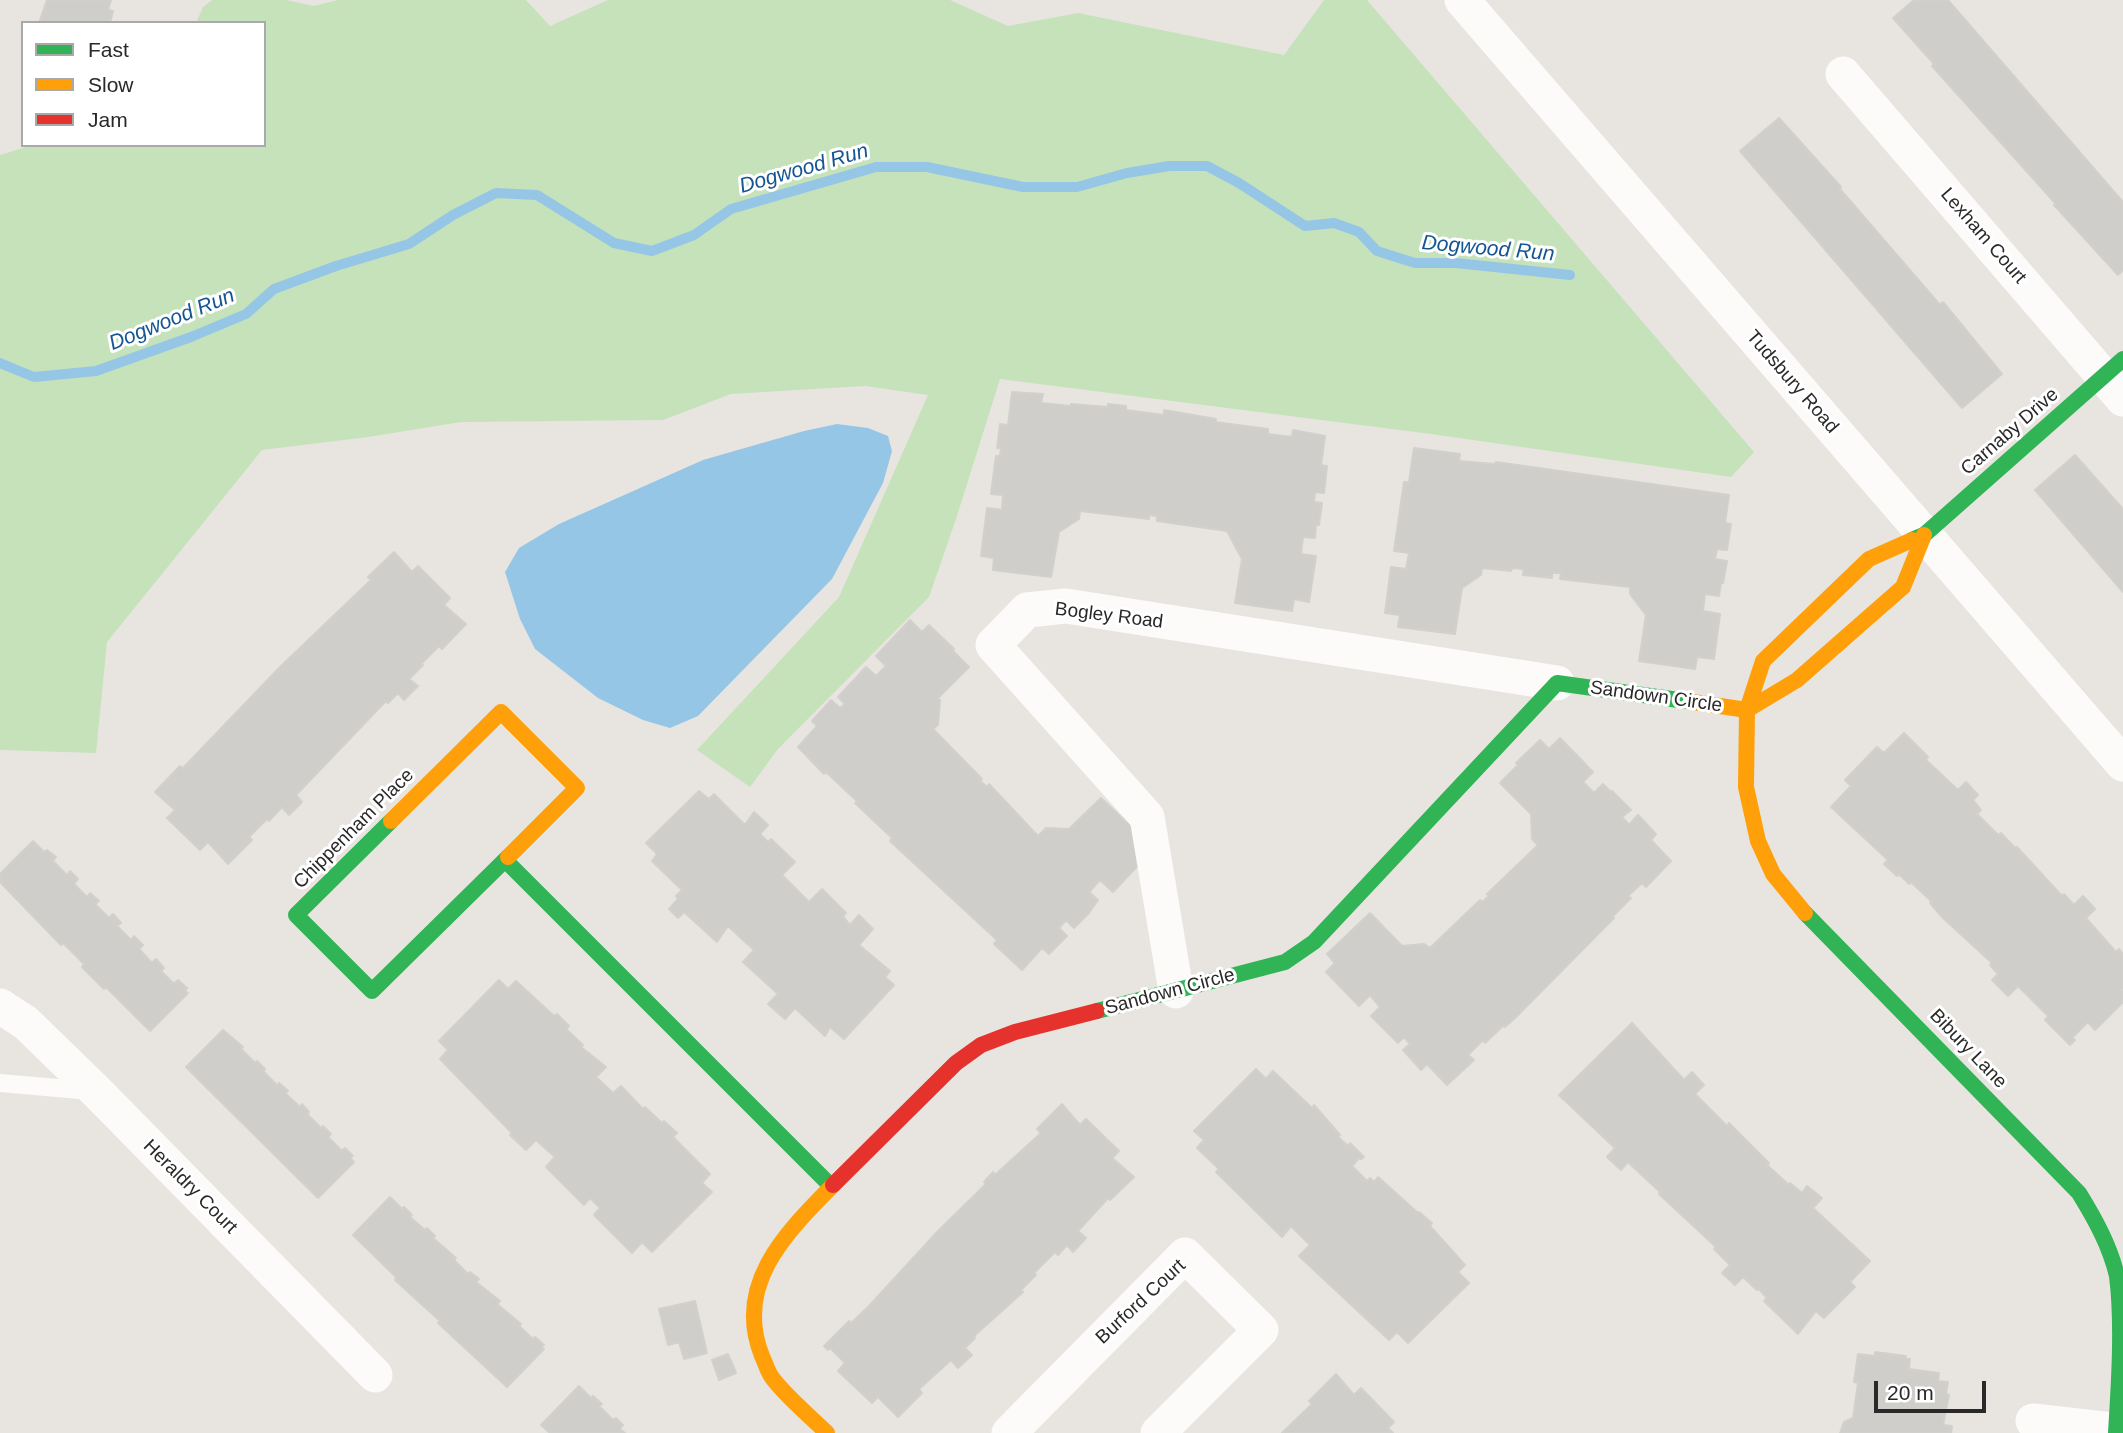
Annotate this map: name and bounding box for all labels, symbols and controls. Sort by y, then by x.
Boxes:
legend [21,21,266,147]
text: Fast [88,38,129,61]
text: Slow [88,73,134,96]
text: Jam [88,108,128,131]
water label: Dogwood Run [737,139,871,199]
street label: Lexham Court [1935,183,2031,289]
water label: Dogwood Run [1421,231,1555,267]
water label: Dogwood Run [106,283,238,357]
street label: Tudsbury Road [1741,326,1843,438]
street label: Carnaby Drive [1957,384,2063,480]
street label: Bogley Road [1054,598,1164,634]
street label: Sandown Circle [1589,676,1723,718]
street label: Chippenham Place [289,764,419,894]
street label: Sandown Circle [1103,964,1237,1020]
street label: Bibury Lane [1925,1005,2011,1093]
street label: Heraldry Court [138,1135,242,1239]
street label: Burford Court [1092,1255,1190,1349]
scale bar [1878,1366,1990,1410]
text: 20 m [1887,1381,1934,1404]

